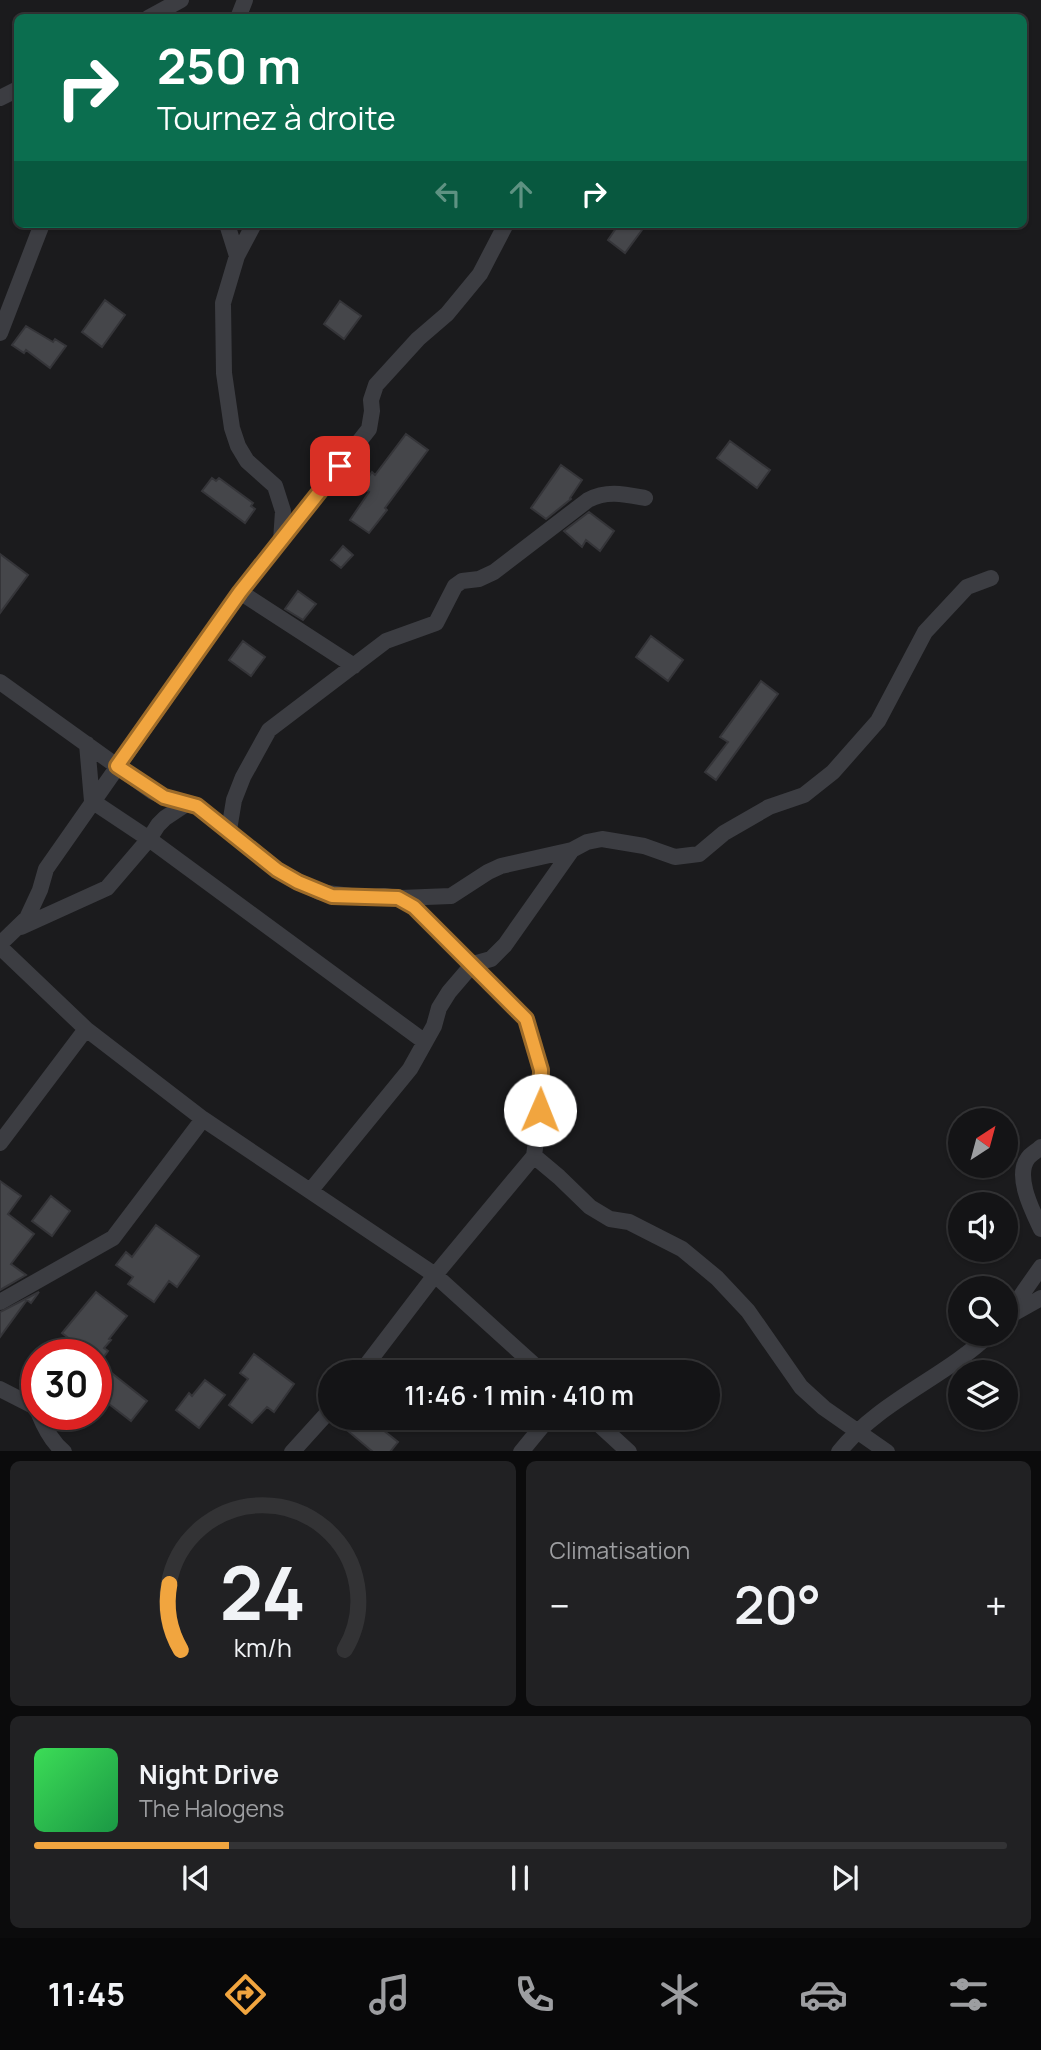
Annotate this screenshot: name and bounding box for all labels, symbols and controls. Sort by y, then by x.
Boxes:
text: 250 m [157,32,301,99]
icon: right [42,42,133,133]
text: Tournez à droite [157,96,396,140]
icon: left [429,175,467,213]
icon: ahead [502,175,540,213]
icon: right [575,175,613,213]
pin [310,436,370,496]
icon: arrive [321,447,359,485]
position arrow [503,1073,577,1147]
north arrow [948,1108,1018,1178]
map controls [948,1108,1018,1430]
button: sound [948,1192,1018,1262]
button: search [948,1276,1018,1346]
speed limit sign: 30 [21,1339,112,1430]
button: layers [948,1360,1018,1430]
text: 11:46 · 1 min · 410 m [404,1377,634,1413]
text: Climatisation [550,1534,690,1566]
text: 24 [220,1542,306,1642]
text: 20° [734,1569,821,1640]
text: − [550,1579,570,1631]
text: + [985,1579,1007,1631]
text: km/h [234,1629,292,1664]
text: Night Drive [139,1756,279,1792]
text: The Halogens [139,1792,284,1824]
icon: previous [177,1859,215,1897]
icon: pause [501,1859,539,1897]
icon: next [826,1859,864,1897]
icon: directions [221,1970,270,2019]
icon: music [365,1970,414,2019]
icon: phone [510,1970,559,2019]
icon: climate [655,1970,704,2019]
icon: car [799,1970,848,2019]
icon: filters [944,1970,993,2019]
text: 11:45 [48,1972,125,2016]

